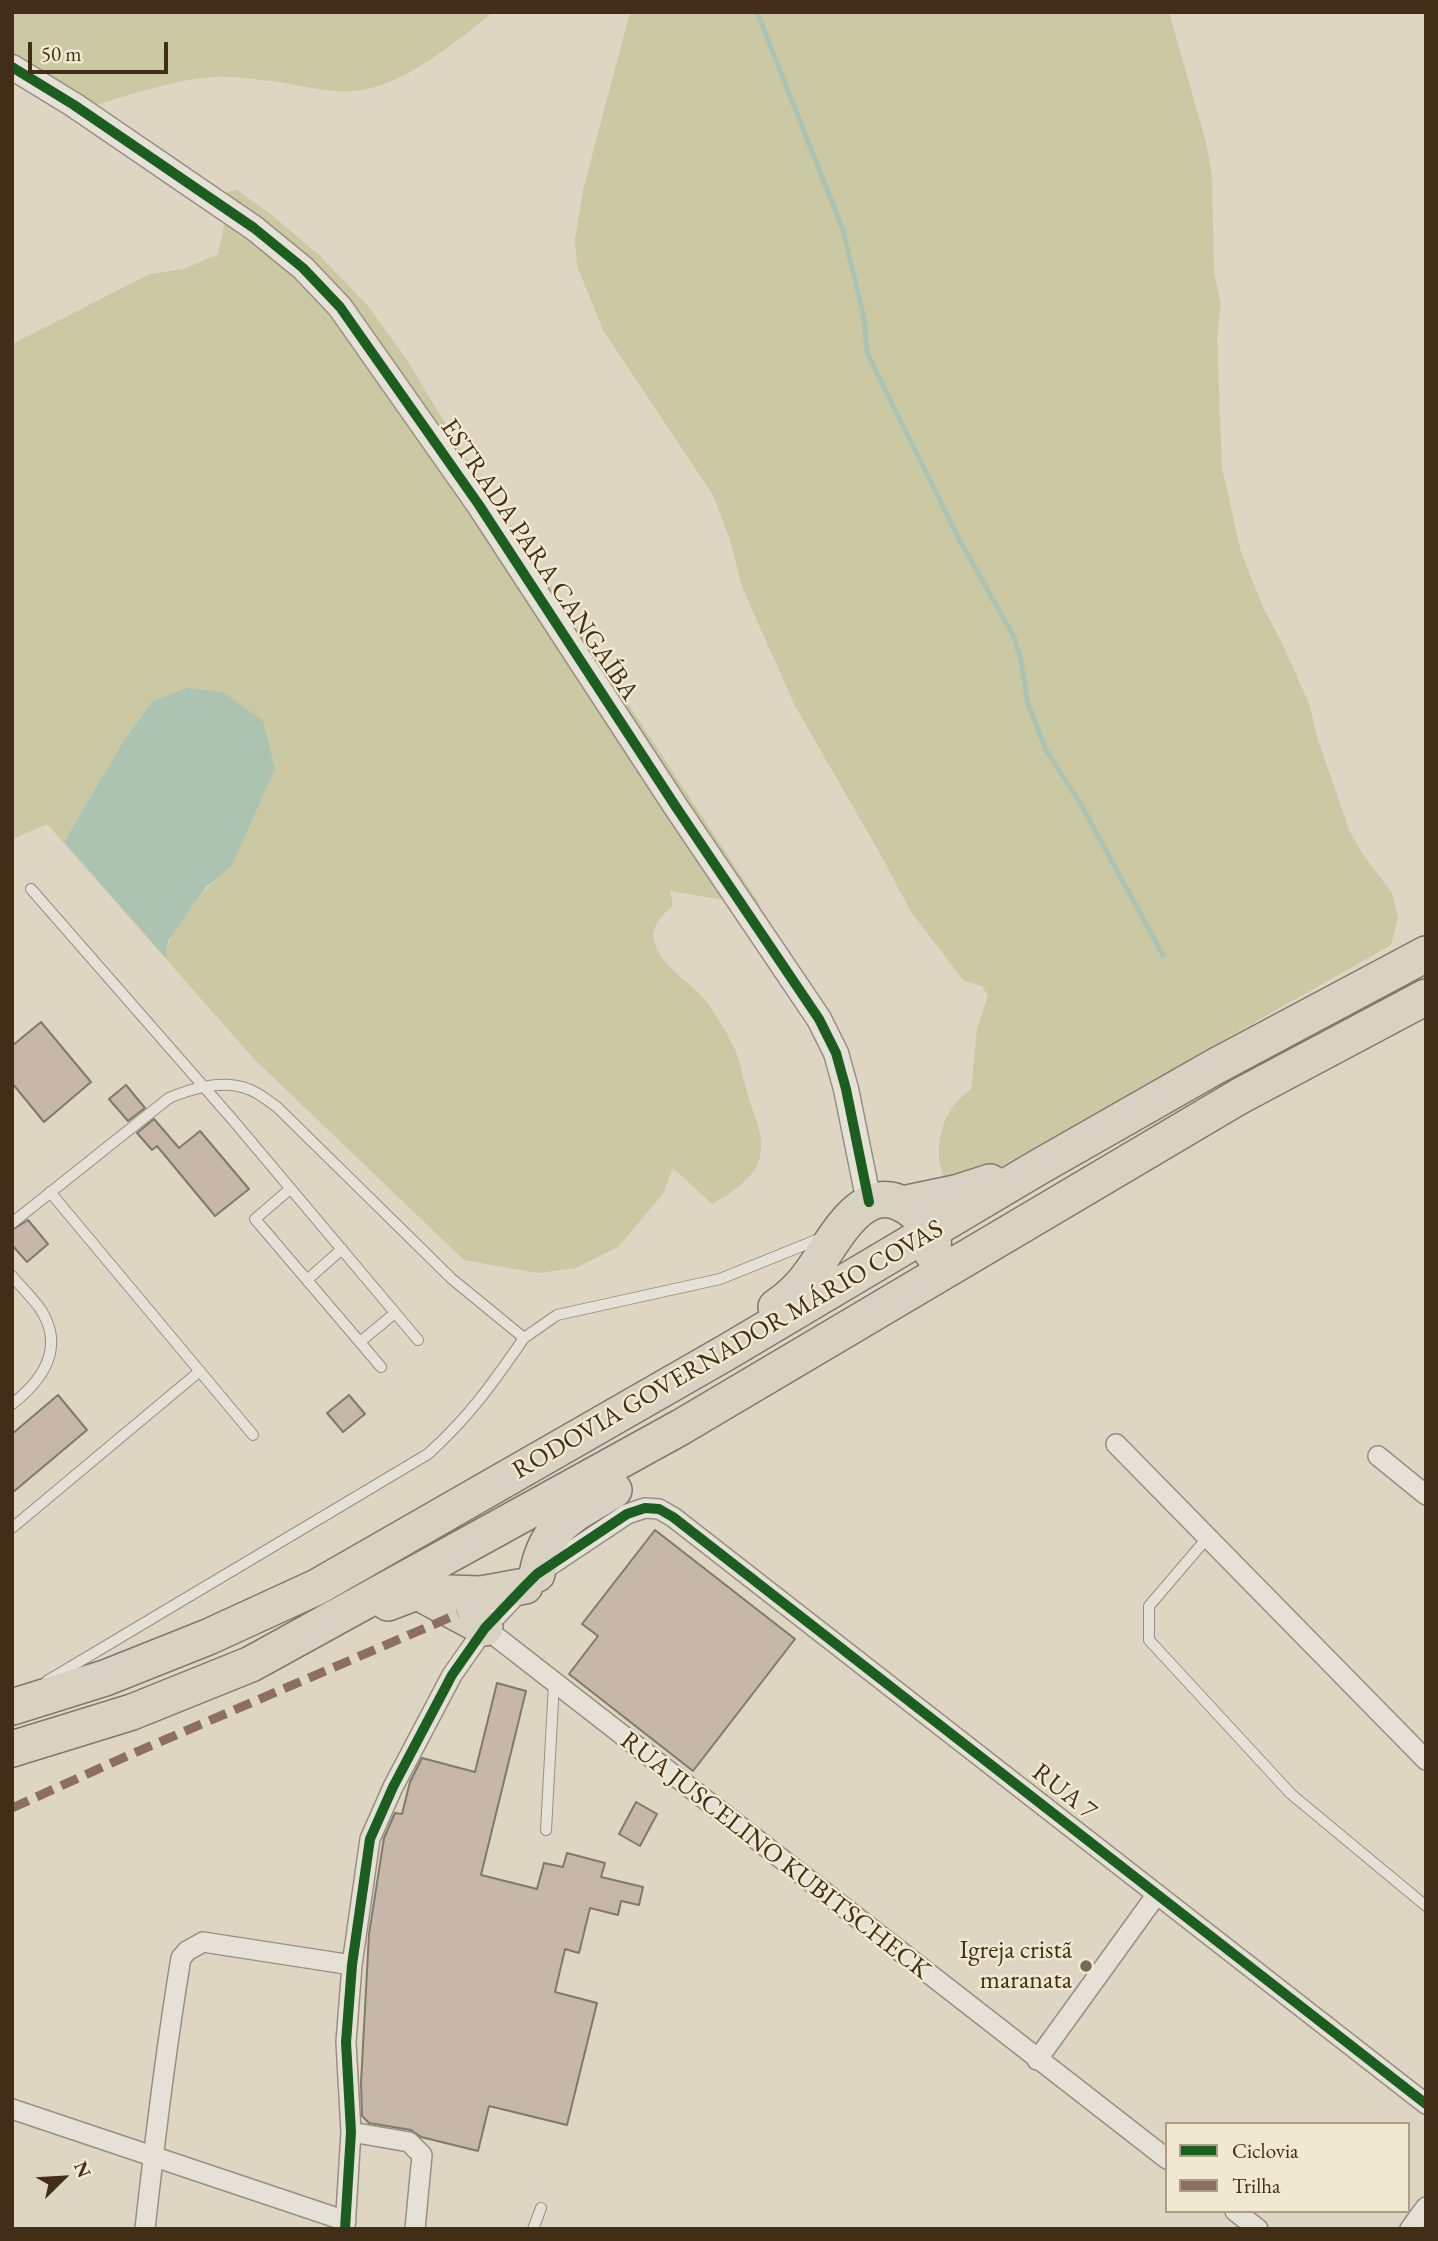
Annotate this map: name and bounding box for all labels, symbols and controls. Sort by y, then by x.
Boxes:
scale bar [32,28,172,72]
text: 50 m [41,40,82,67]
street label: ESTRADA PARA CANGAÍBA [433,413,645,707]
street label: RODOVIA GOVERNADOR MÁRIO COVAS [507,1213,949,1487]
street label: RUA JUSCELINO KUBITSCHECK [614,1725,936,1987]
street label: RUA 7 [1025,1757,1103,1827]
place label: Igreja cristã maranata [959,1935,1072,1996]
marker: Igreja cristã maranata [1078,1958,1094,1974]
legend [1165,2122,1410,2213]
text: Ciclovia [1232,2137,1298,2164]
north arrow [28,2143,98,2213]
text: N [68,2157,97,2181]
text: Trilha [1232,2172,1280,2199]

